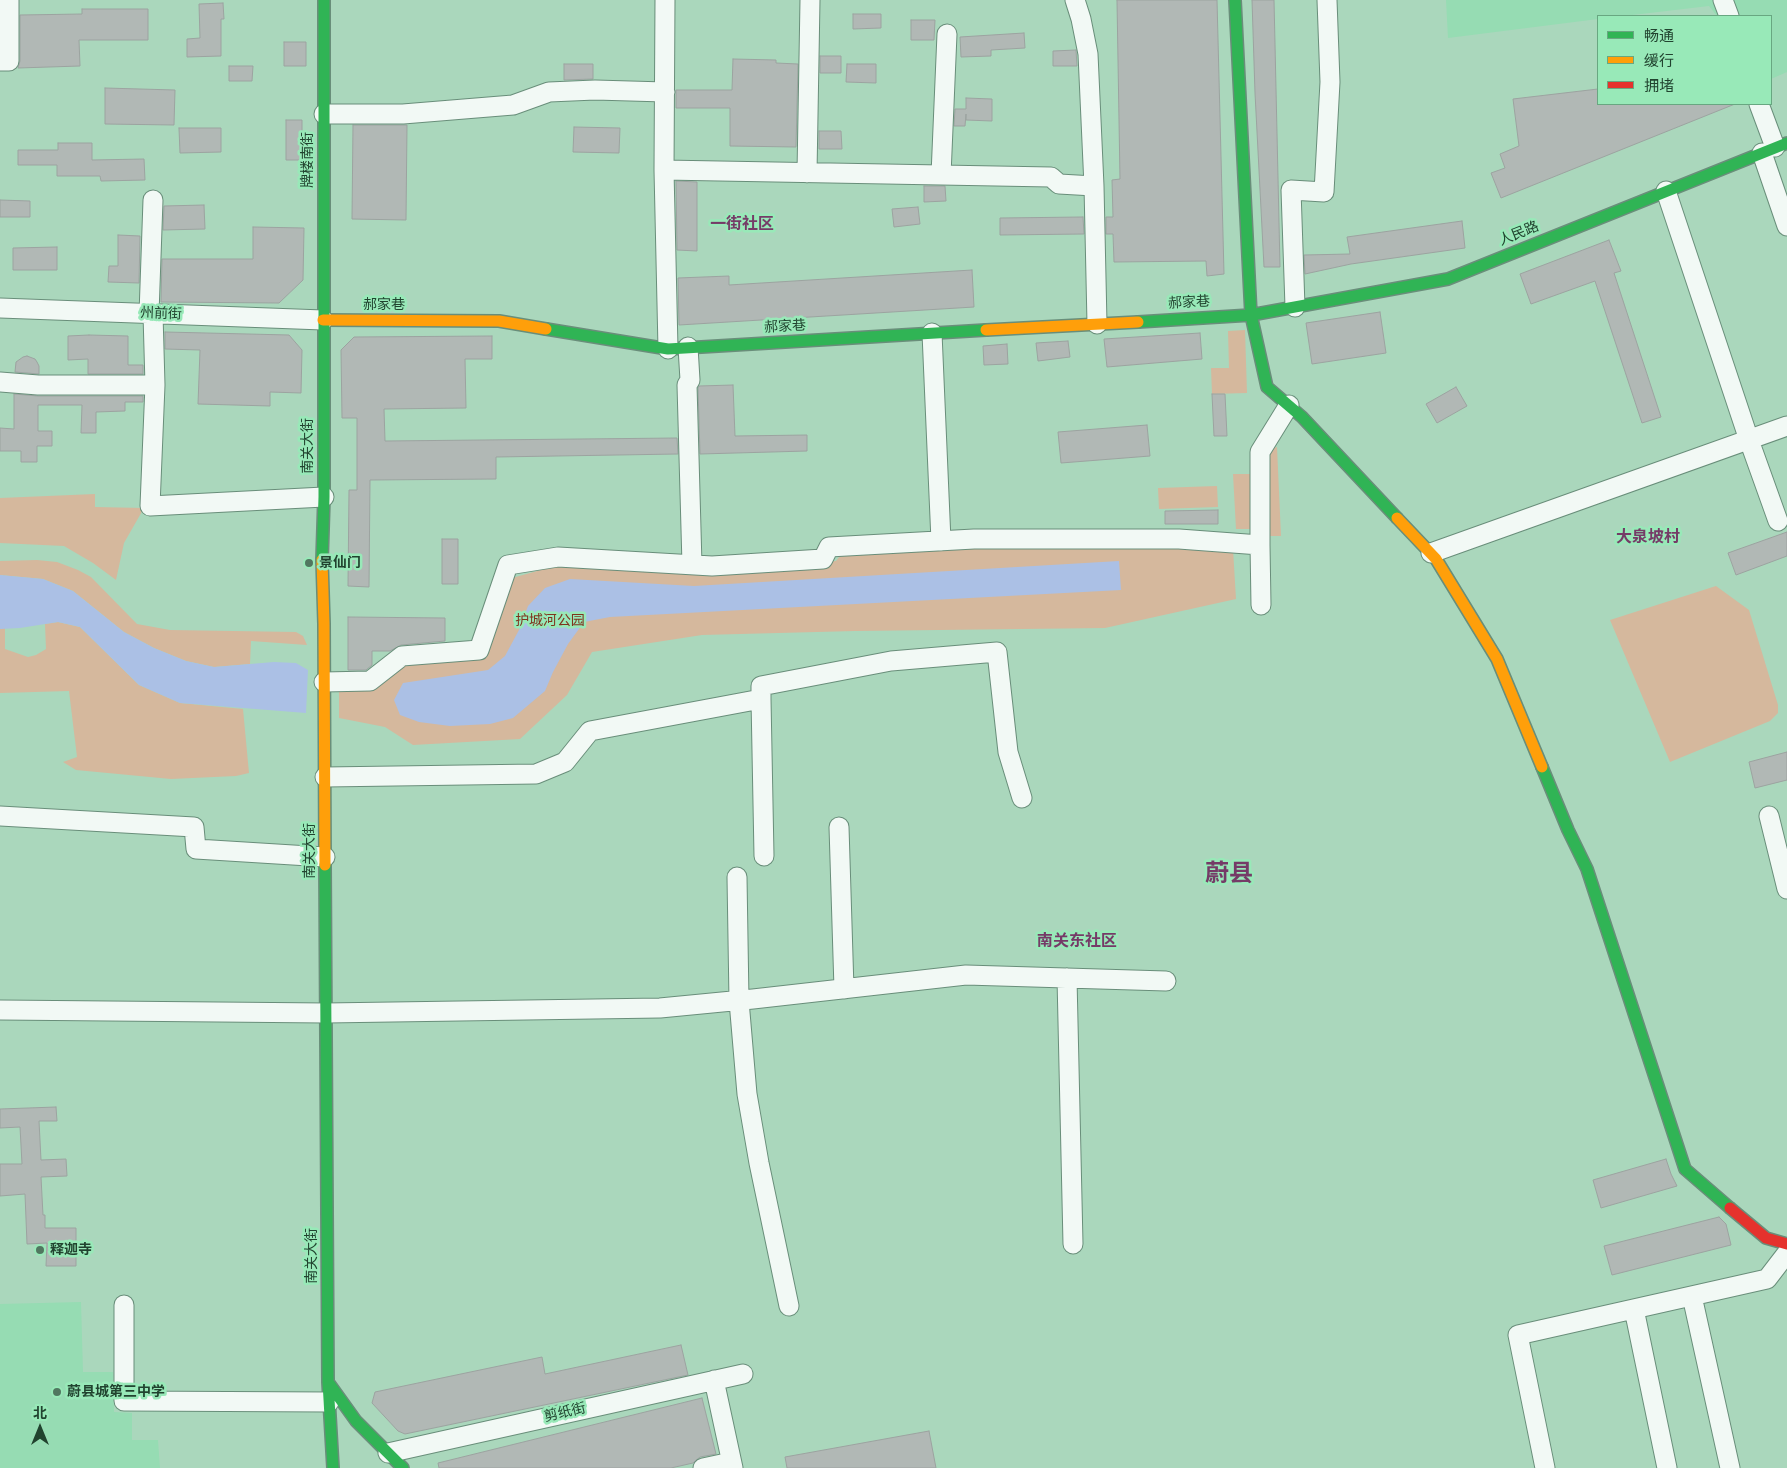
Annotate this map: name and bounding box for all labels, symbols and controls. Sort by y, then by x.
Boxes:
legend [1597,15,1772,105]
text: 畅通 [1644,27,1674,45]
text: 缓行 [1644,52,1674,70]
text: 拥堵 [1644,77,1674,95]
street label: 牌楼南街 [300,132,316,188]
district label: 一街社区 [710,215,774,235]
street label: 人民路 [1496,218,1542,250]
street label: 郝家巷 [1168,294,1210,312]
street label: 郝家巷 [363,297,405,313]
street label: 州前街 [140,305,182,323]
street label: 郝家巷 [764,318,806,336]
street label: 南关大街 [300,418,316,474]
district label: 大泉坡村 [1616,528,1680,548]
place label: 景仙门 [319,555,361,571]
marker: 景仙门 [303,557,315,569]
park label: 护城河公园 [515,613,585,629]
street label: 南关大街 [302,823,318,879]
district label: 蔚县 [1205,861,1253,889]
district label: 南关东社区 [1037,932,1117,952]
street label: 南关大街 [304,1228,320,1284]
place label: 释迦寺 [50,1242,92,1258]
marker: 释迦寺 [34,1244,46,1256]
place label: 蔚县城第三中学 [67,1384,165,1400]
marker: 蔚县城第三中学 [51,1386,63,1398]
street label: 剪纸街 [543,1400,587,1426]
north arrow [15,1403,65,1453]
text: 北 [33,1405,47,1421]

